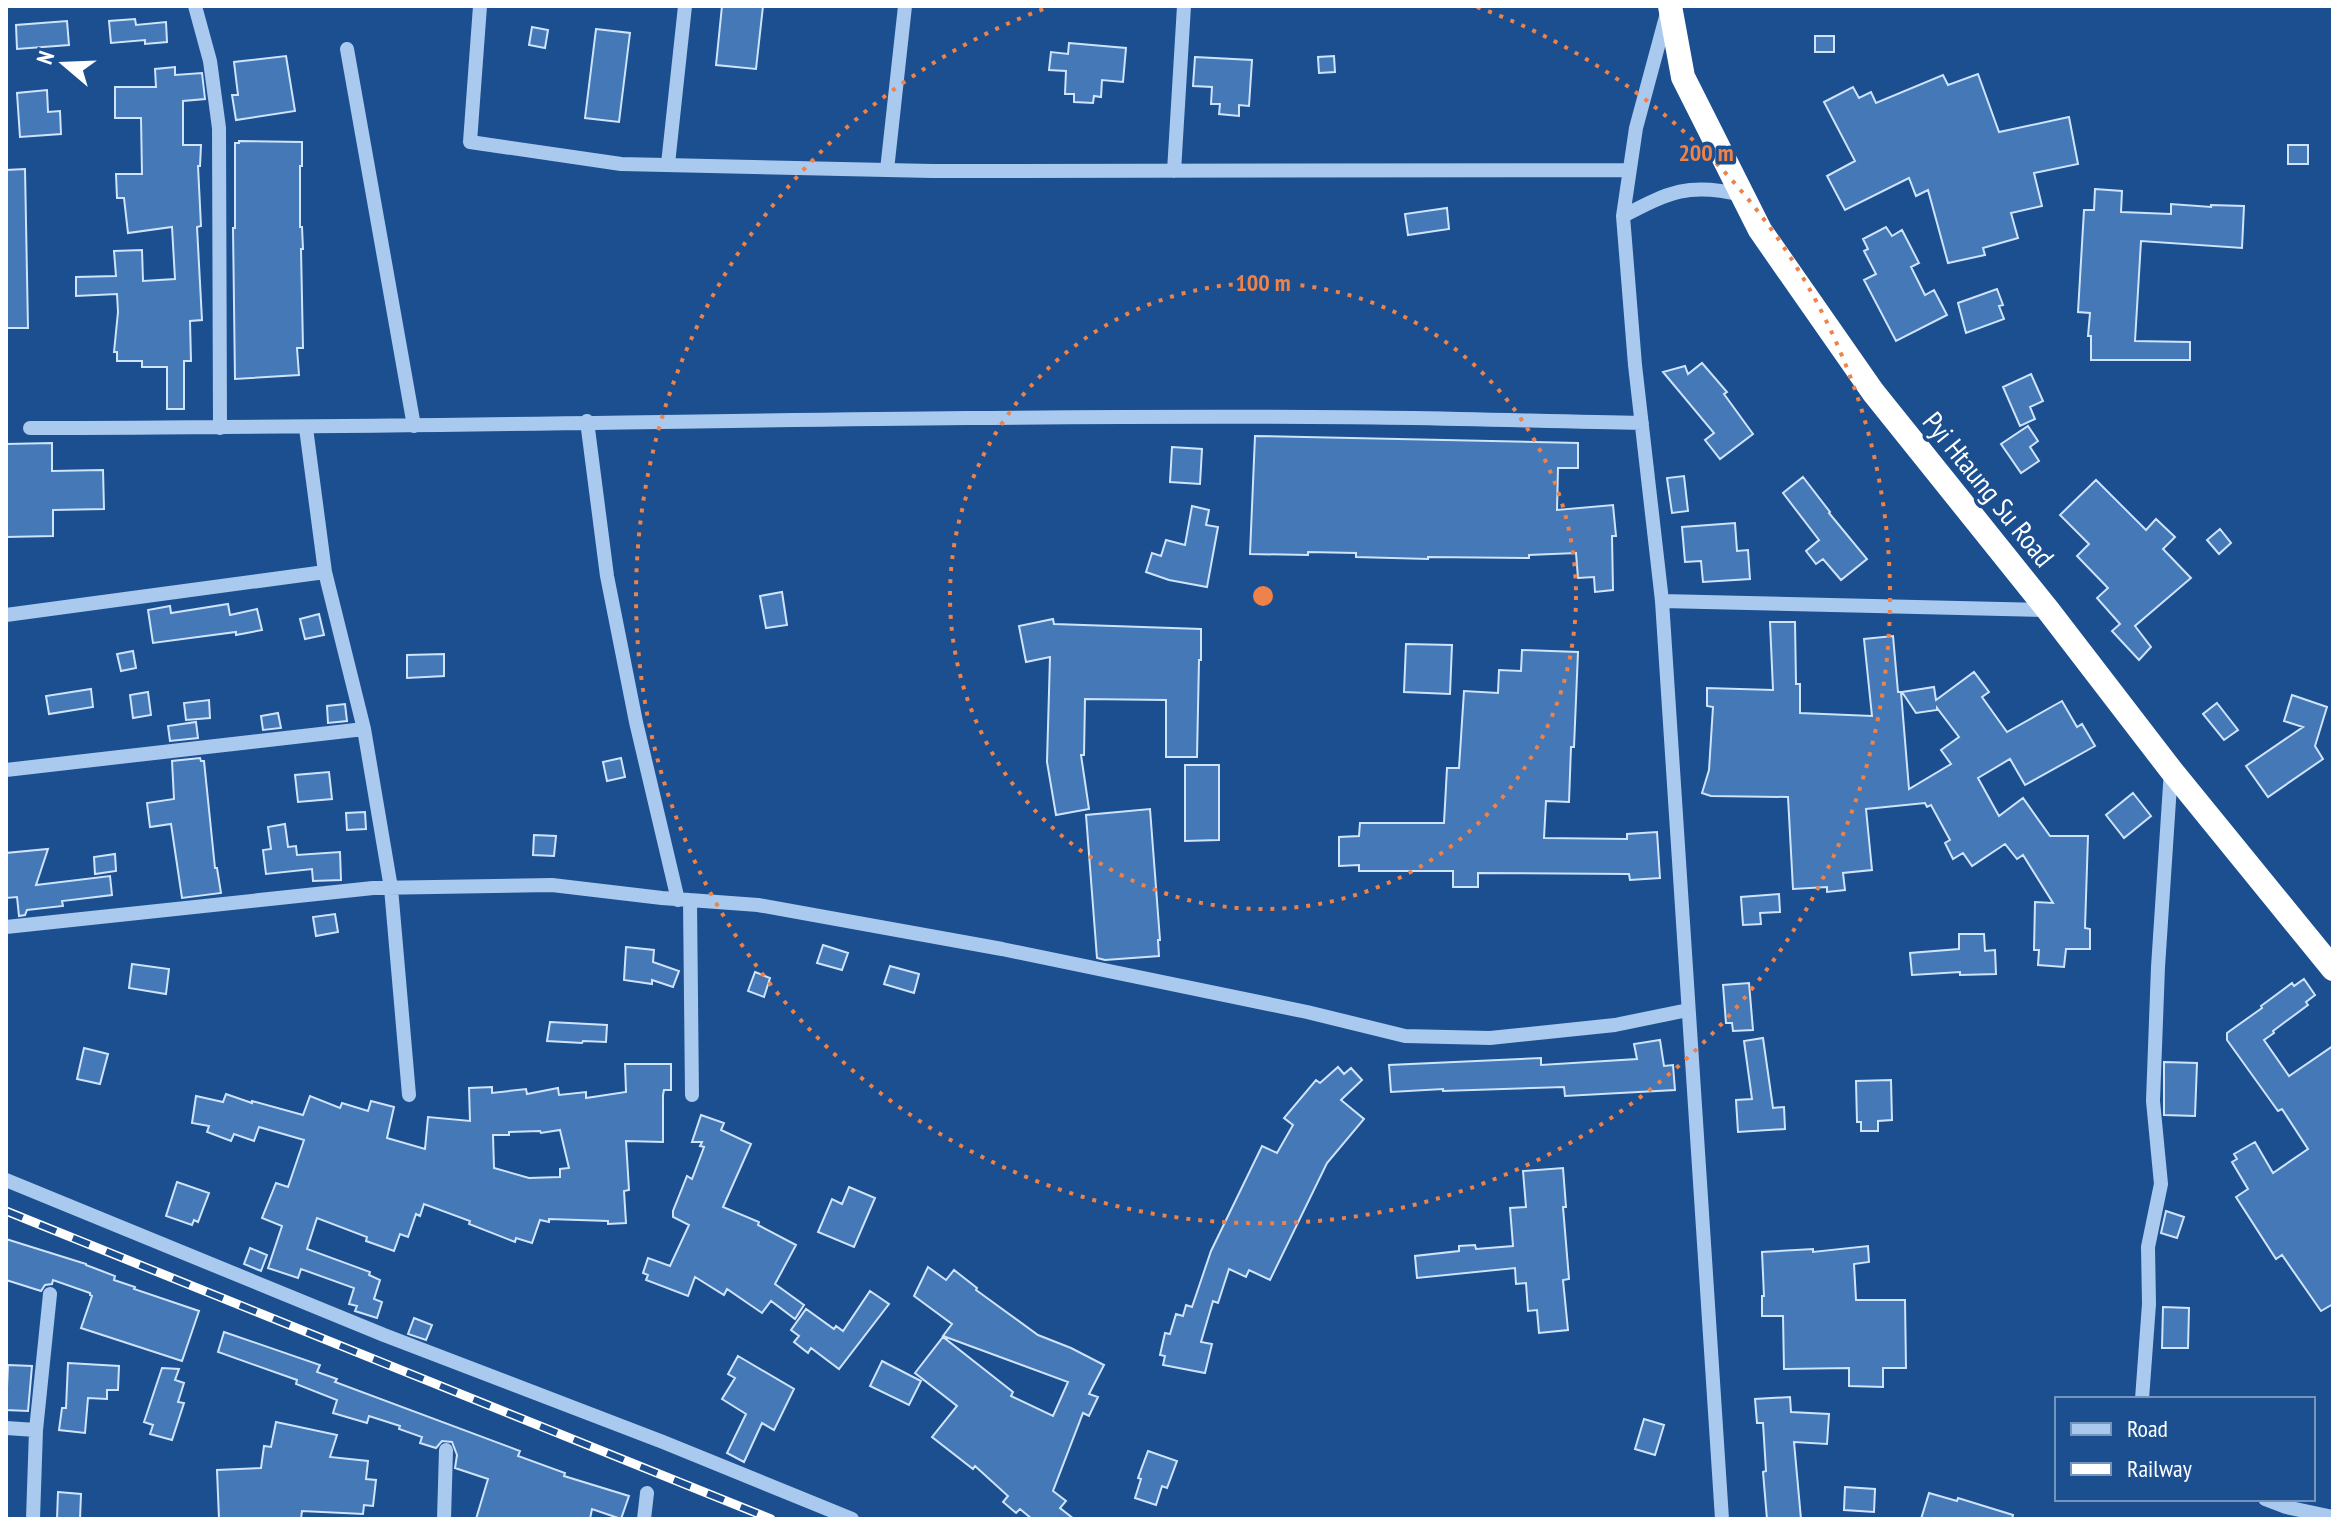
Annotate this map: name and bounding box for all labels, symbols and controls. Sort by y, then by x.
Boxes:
north arrow [24,24,104,104]
text: N [30,47,60,68]
text: 200 m [1678,137,1734,168]
text: 100 m [1235,267,1291,298]
street label: Pyi Htaung Su Road [1915,404,2063,574]
centre of rings [1249,582,1277,610]
legend [2055,1397,2315,1501]
text: Road [2127,1413,2168,1444]
text: Railway [2127,1453,2192,1484]

